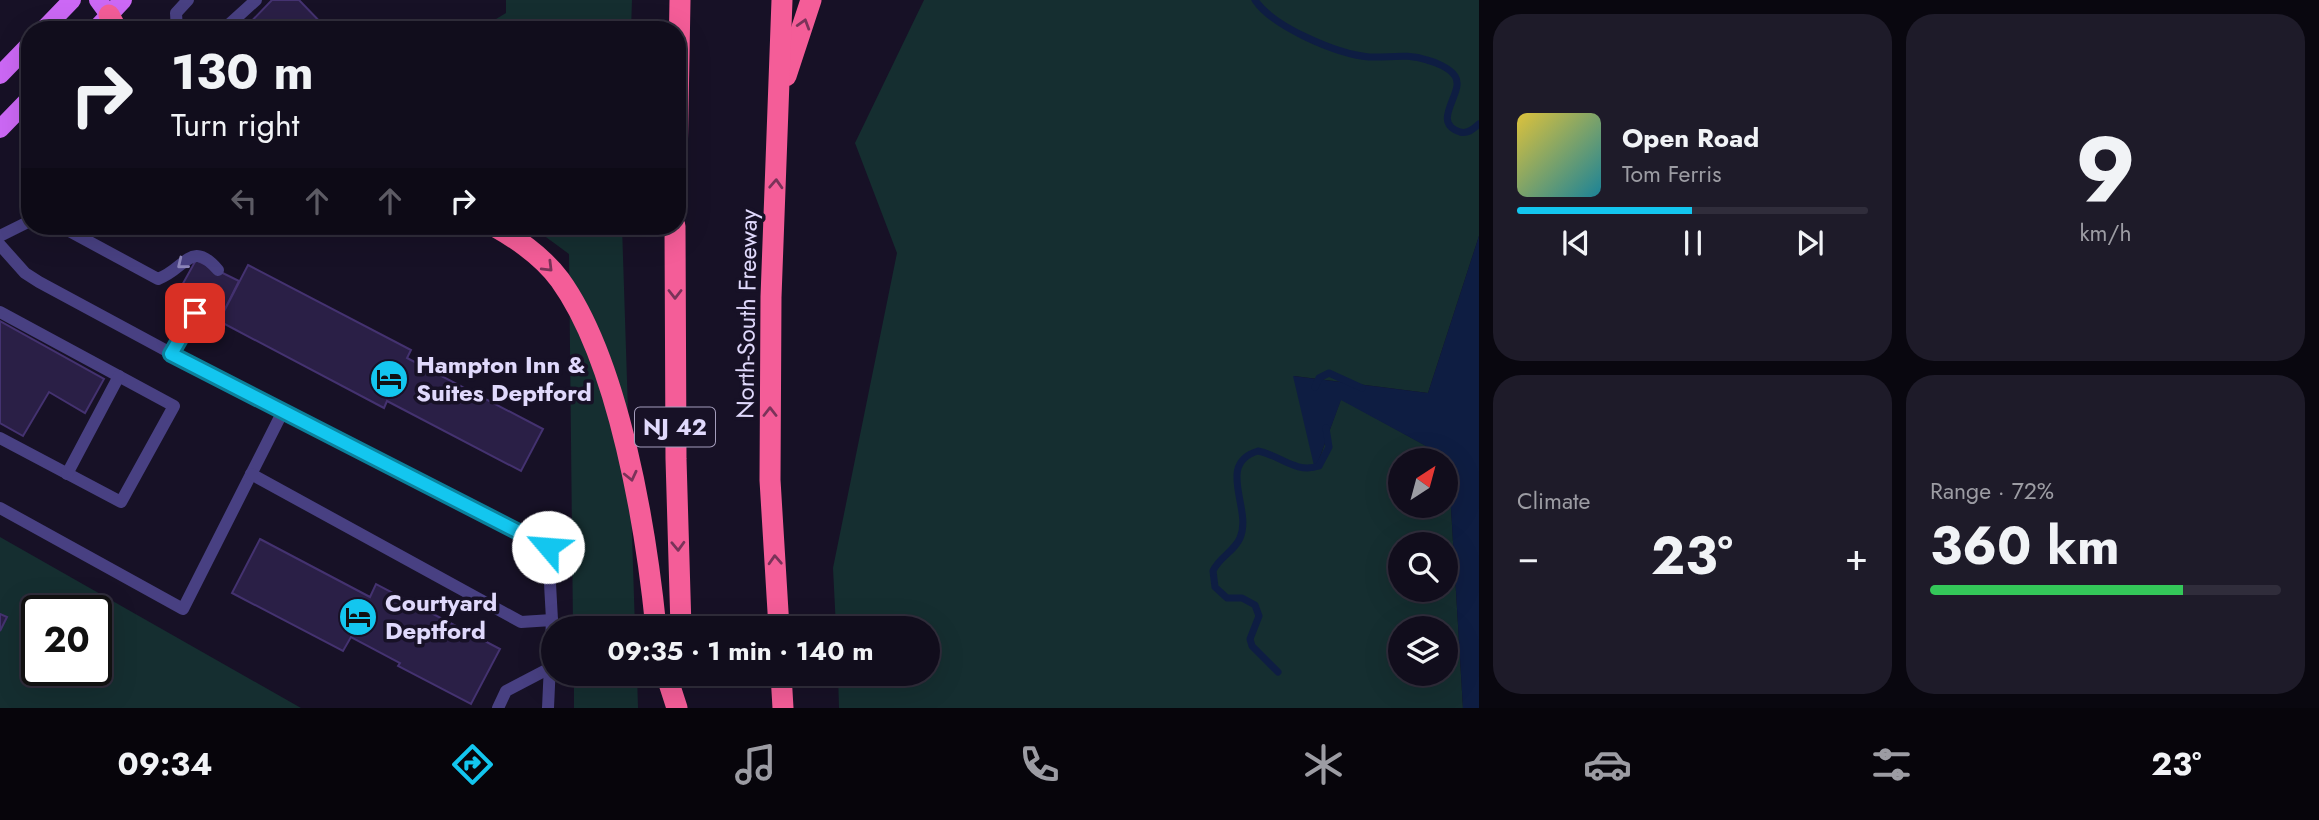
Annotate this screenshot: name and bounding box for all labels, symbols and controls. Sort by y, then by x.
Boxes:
one-way arrow [796,18,810,31]
text: 130 m [171,37,314,107]
icon: right [56,49,147,140]
text: Turn right [171,102,300,148]
text: 9 [2075,105,2136,236]
text: Open Road [1622,119,1759,157]
text: Tom Ferris [1622,157,1721,191]
one-way arrow [768,179,783,190]
icon: left [225,182,263,220]
icon: ahead [298,182,336,220]
icon: ahead [371,182,409,220]
icon: right [444,182,482,220]
street label: North-South Freeway [727,208,766,419]
text: km/h [2080,216,2131,250]
icon: previous [1557,224,1595,262]
icon: pause [1674,224,1712,262]
icon: next [1791,224,1829,262]
one-way arrow [178,256,191,268]
one-way arrow [540,259,553,272]
pin [165,283,225,343]
one-way arrow [667,289,683,300]
icon: arrive [176,294,214,332]
place label: Hampton Inn & Suites Deptford [416,347,592,410]
hotel icon: Hampton Inn & Suites Deptford [368,358,410,400]
one-way arrow [762,406,778,417]
road number: NJ 42 [635,408,715,446]
north arrow [1388,448,1458,518]
map controls [1388,448,1458,686]
one-way arrow [623,470,637,482]
text: Range · 72% [1930,474,2054,508]
text: Climate [1517,484,1590,518]
text: 360 km [1930,508,2120,584]
position arrow [511,510,585,584]
text: 23° [1651,518,1733,594]
text: − [1517,529,1539,584]
text: + [1845,529,1868,584]
button: search [1388,532,1458,602]
one-way arrow [671,541,686,552]
one-way arrow [768,554,783,565]
place label: Courtyard Deptford [385,585,497,648]
speed limit sign: 20 [21,595,112,686]
hotel icon: Courtyard Deptford [337,596,379,638]
button: layers [1388,616,1458,686]
text: 09:35 · 1 min · 140 m [607,632,874,670]
icon: directions [448,740,497,789]
icon: music [731,740,780,789]
icon: phone [1015,740,1064,789]
icon: climate [1299,740,1348,789]
icon: car [1583,740,1632,789]
icon: filters [1867,740,1916,789]
text: 09:34 [117,741,213,787]
text: 23° [2151,741,2202,787]

